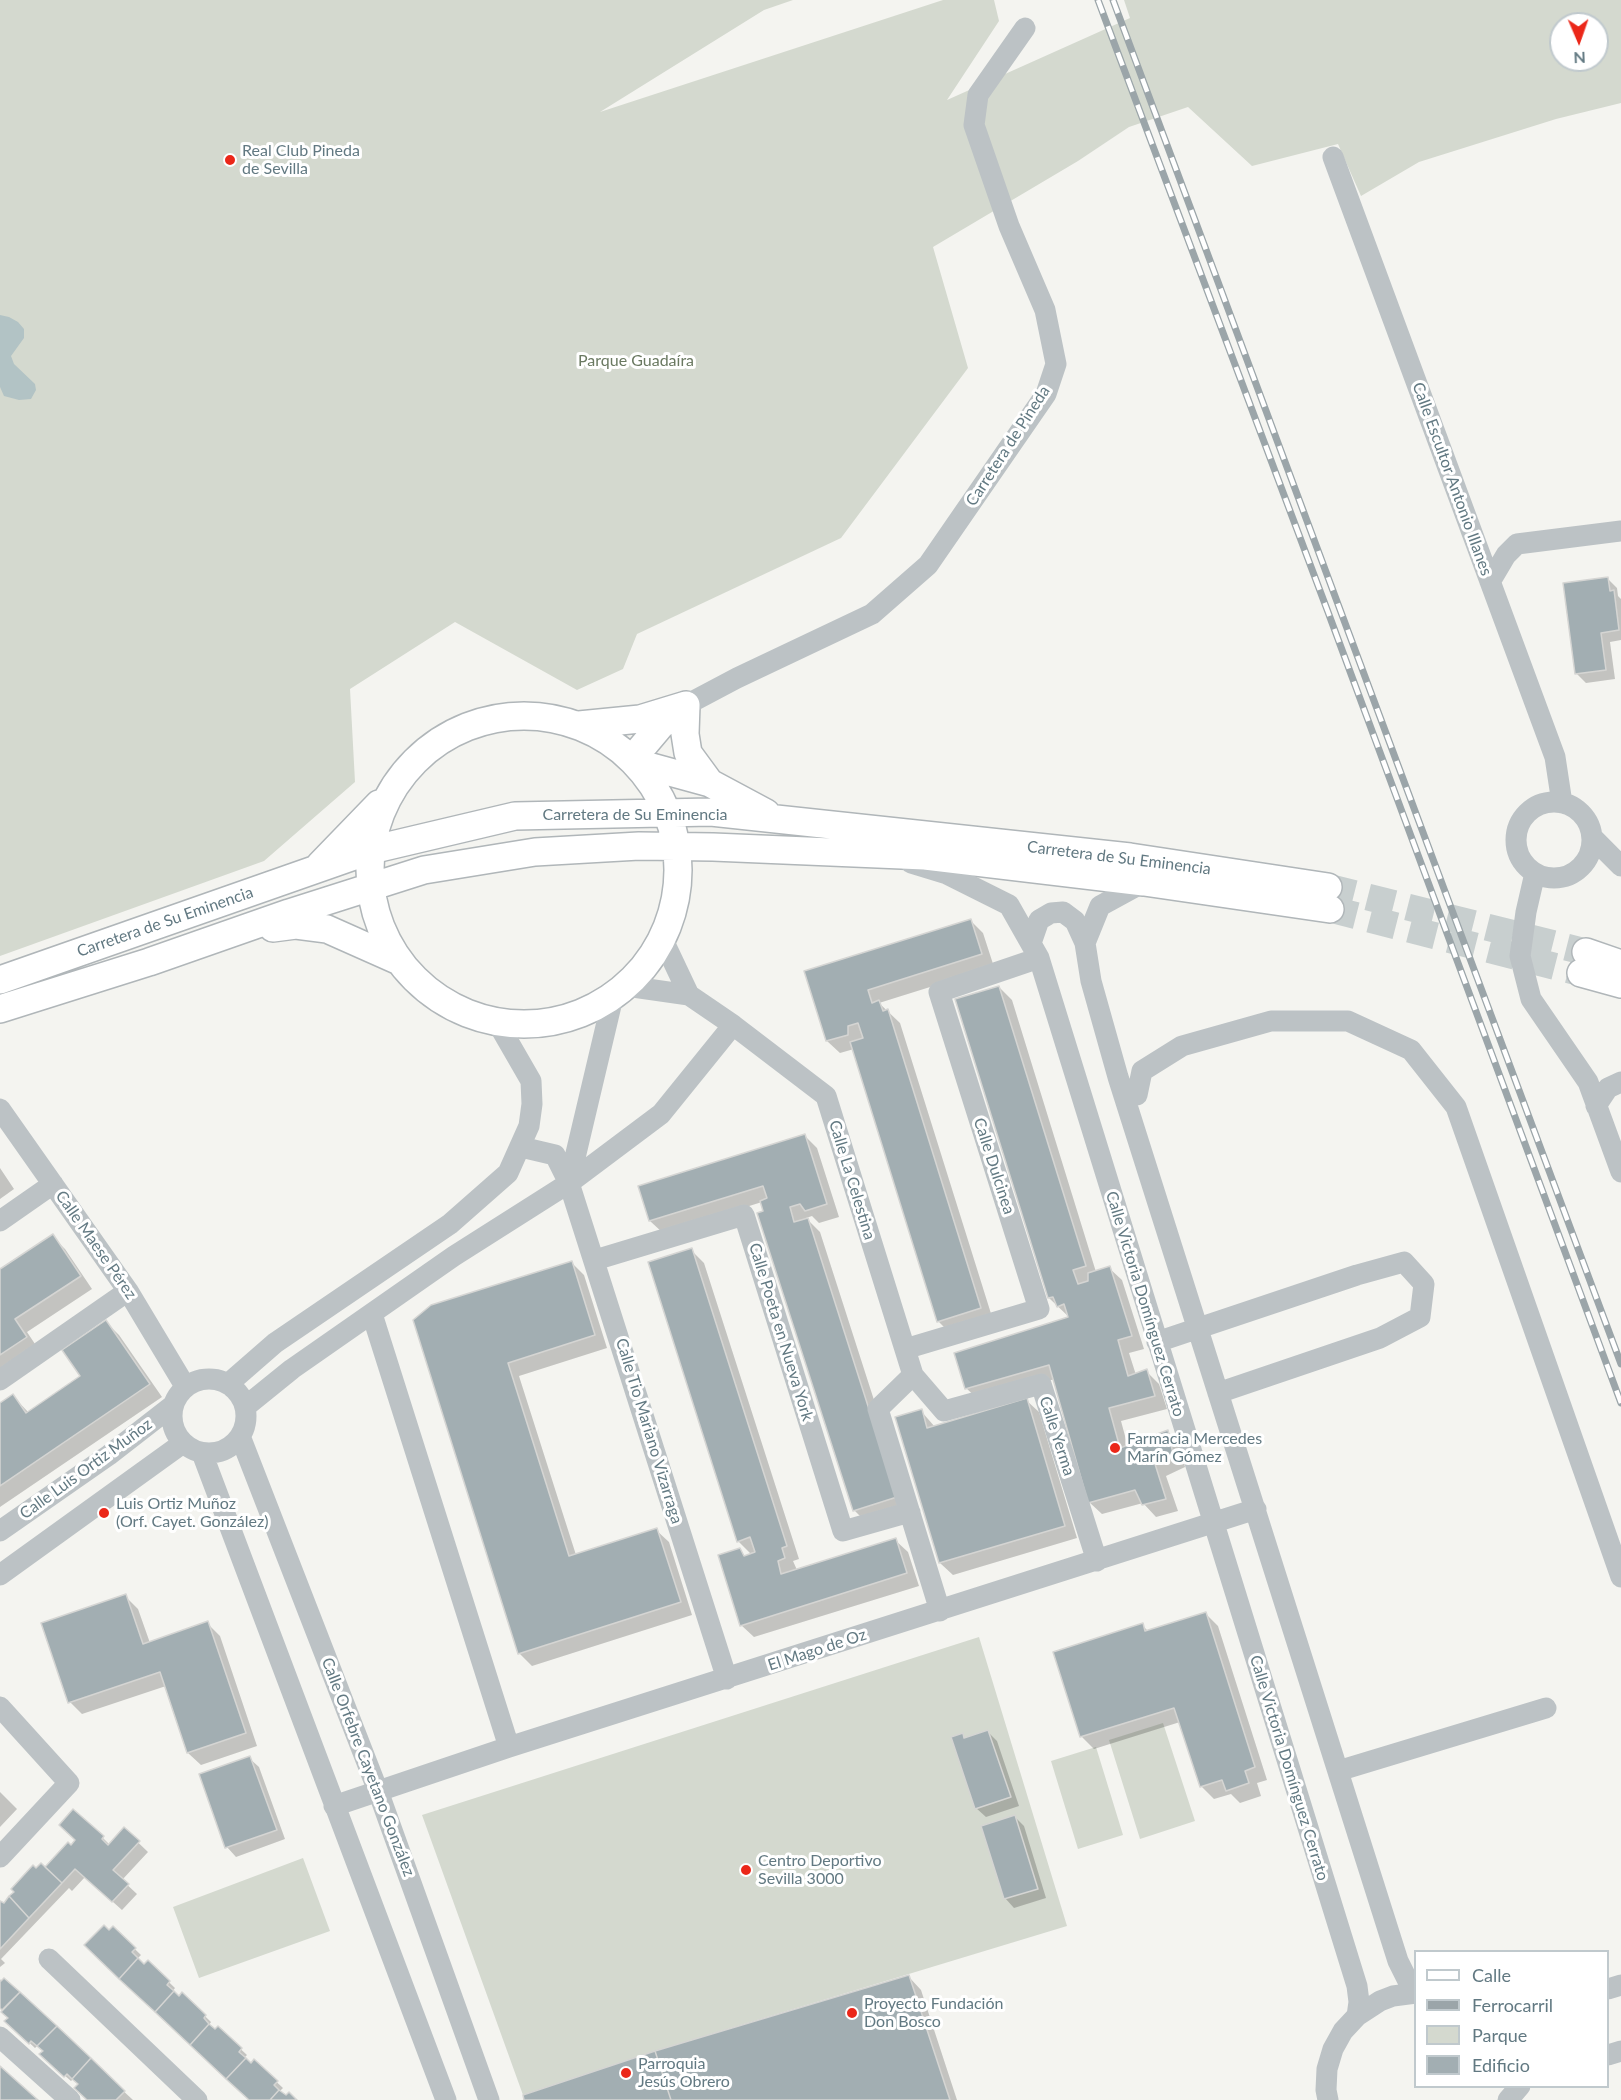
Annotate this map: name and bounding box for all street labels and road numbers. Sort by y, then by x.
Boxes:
street label: Calle Escultor Antonio Illanes [1408,380,1496,578]
street label: Carretera de Pineda [962,382,1054,510]
street label: Carretera de Su Eminencia [542,805,728,825]
street label: Carretera de Su Eminencia [1026,837,1212,879]
street label: Carretera de Su Eminencia [74,883,256,961]
street label: Calle Dulcinea [969,1115,1019,1217]
street label: Calle La Celestina [825,1118,879,1242]
street label: Calle Maese Pérez [51,1187,141,1303]
street label: Calle Victoria Domínguez Cerrato [1102,1189,1188,1419]
street label: Calle Poeta en Nueva York [745,1241,817,1423]
street label: Calle Tio Mariano Vizarraga [612,1336,686,1526]
street label: Calle Yerma [1035,1394,1079,1478]
street label: Calle Luis Ortiz Muñoz [16,1415,156,1523]
street label: El Mago de Oz [765,1625,869,1675]
street label: Calle Victoria Domínguez Cerrato [1246,1653,1332,1883]
street label: Calle Orfebre Cayetano González [317,1655,419,1879]

